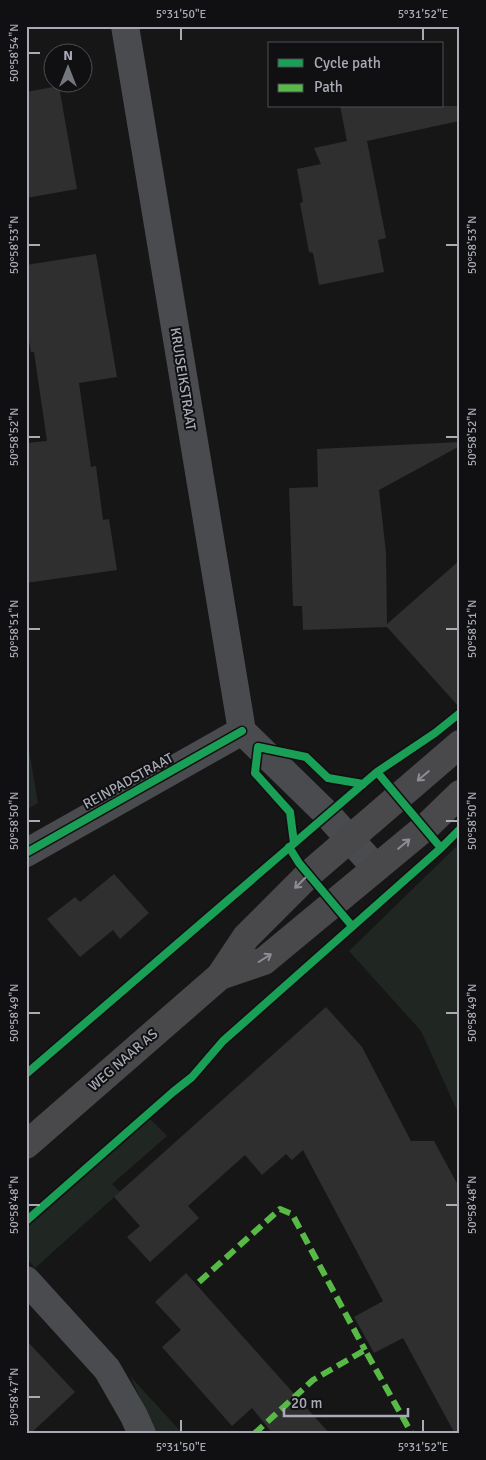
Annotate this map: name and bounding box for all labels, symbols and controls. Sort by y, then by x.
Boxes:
text: 5°31'50"E [156,7,207,22]
text: 5°31'52"E [398,7,449,22]
text: 50°58'54"N [7,24,22,82]
north arrow [42,42,92,92]
legend [268,42,444,108]
text: N [63,47,73,64]
text: Cycle path [314,54,381,72]
text: Path [314,78,343,96]
text: 50°58'53"N [7,216,22,274]
text: 50°58'53"N [465,216,480,274]
street label: KRUISEIKSTRAAT [166,326,200,432]
text: 50°58'52"N [7,408,22,466]
text: 50°58'52"N [465,408,480,466]
text: 50°58'51"N [7,600,22,658]
text: 50°58'51"N [465,600,480,658]
street label: REINPADSTRAAT [80,749,176,813]
one-way arrow [416,770,429,781]
text: 50°58'50"N [7,792,22,850]
text: 50°58'50"N [465,792,480,850]
one-way arrow [397,839,410,850]
one-way arrow [294,877,307,889]
one-way arrow [258,953,272,964]
text: 50°58'49"N [7,984,22,1042]
text: 50°58'49"N [465,984,480,1042]
street label: WEG NAAR AS [85,1025,161,1095]
text: 50°58'48"N [7,1176,22,1234]
text: 50°58'48"N [465,1176,480,1234]
text: 50°58'47"N [7,1368,22,1426]
scale bar [284,1385,407,1417]
text: 20 m [291,1394,322,1412]
text: 5°31'50"E [156,1440,207,1455]
text: 5°31'52"E [398,1440,449,1455]

